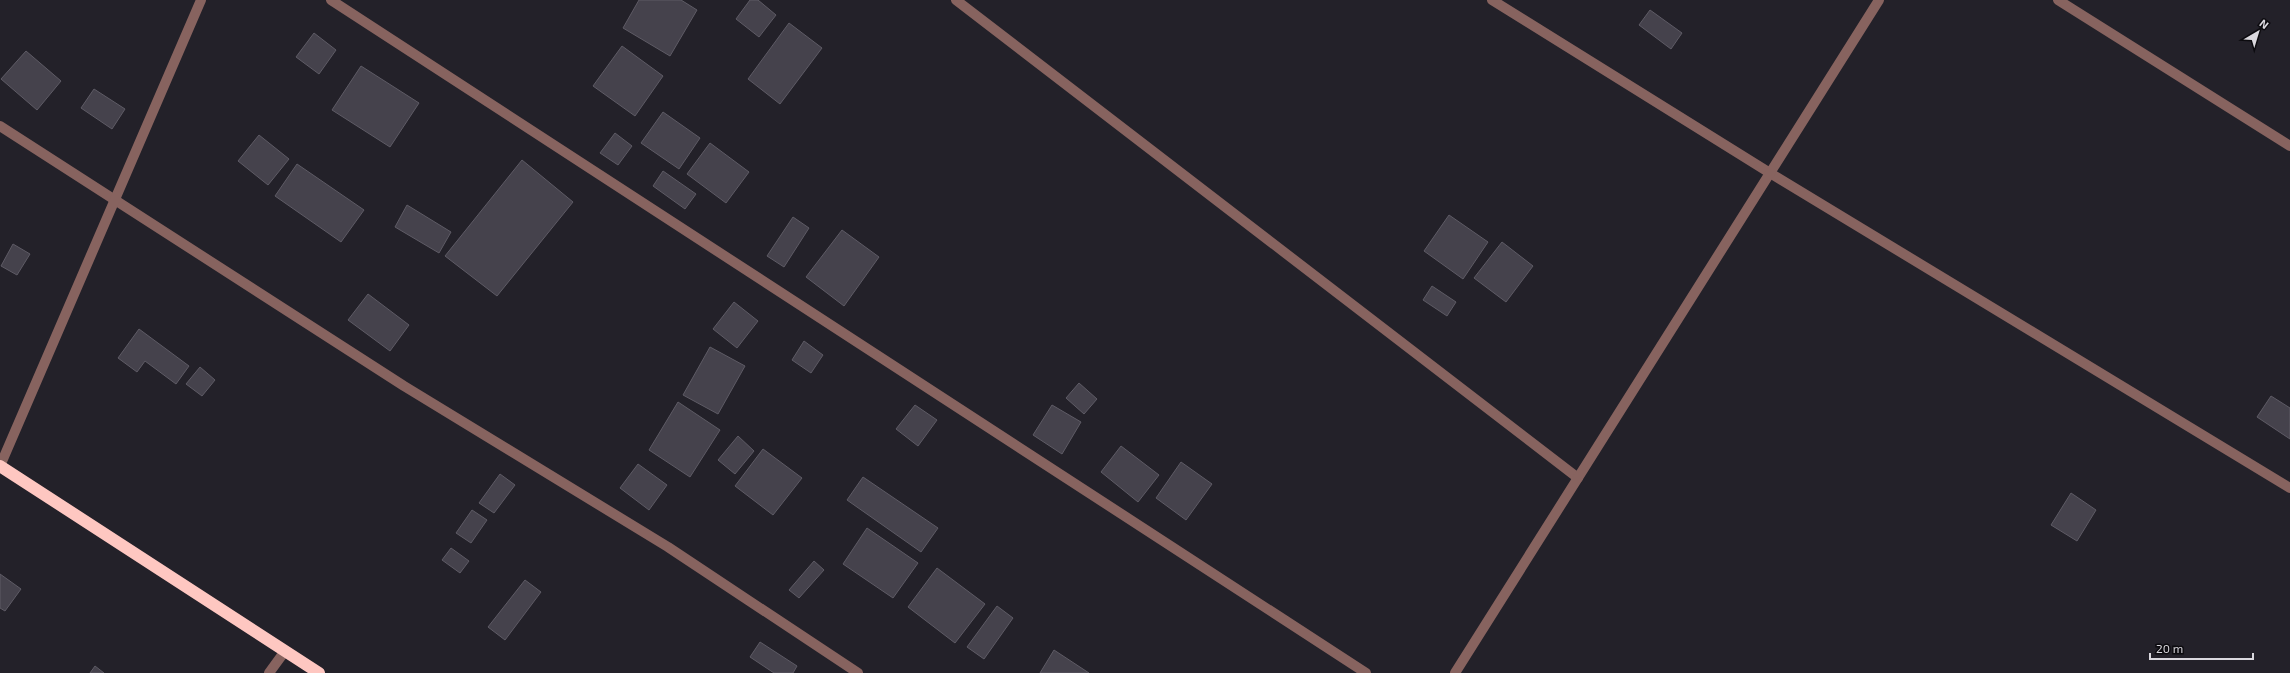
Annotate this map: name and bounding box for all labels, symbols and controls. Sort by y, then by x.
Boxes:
north arrow [2238,12,2278,52]
text: N [2257,16,2272,31]
scale bar [2150,635,2253,661]
text: 20 m [2156,641,2183,655]

